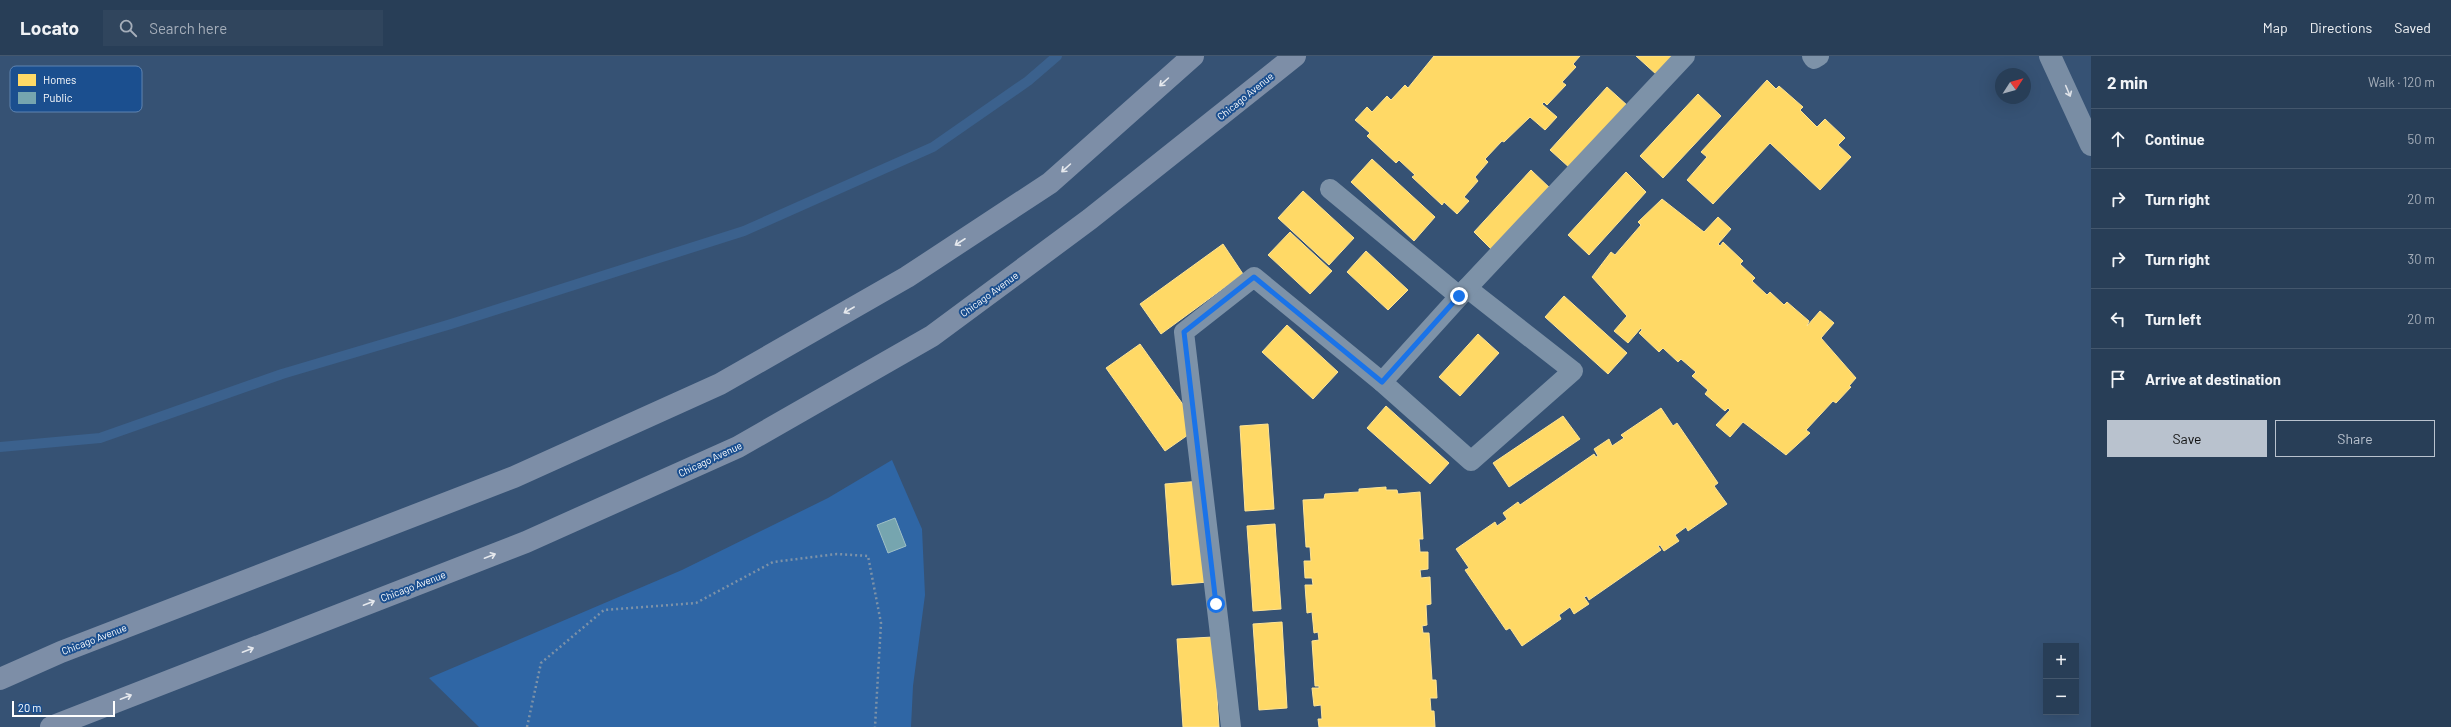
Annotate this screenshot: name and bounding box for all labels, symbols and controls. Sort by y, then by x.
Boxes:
search box [103,10,383,46]
text: Locato [20,16,79,39]
icon: search [117,17,139,39]
text: Search here [149,19,227,37]
text: Map [2263,19,2288,36]
text: Directions [2310,19,2372,36]
text: Saved [2394,19,2431,36]
legend [10,66,142,112]
north arrow [1995,68,2031,104]
street label: Chicago Avenue [1214,70,1276,122]
text: 2 min [2107,72,2148,92]
text: Homes [43,73,76,86]
text: Walk · 120 m [2368,74,2435,90]
one-way arrow [1159,77,1169,86]
one-way arrow [2064,85,2072,97]
text: Public [43,91,73,104]
icon: ahead [2107,128,2129,150]
text: Continue [2145,130,2205,148]
text: 50 m [2408,131,2435,147]
one-way arrow [1061,164,1072,173]
icon: right [2107,188,2129,210]
text: Turn right [2145,190,2210,208]
text: 20 m [2407,191,2435,207]
one-way arrow [955,238,966,246]
icon: right [2107,248,2129,270]
text: Turn right [2145,250,2210,268]
text: 30 m [2408,251,2435,267]
street label: Chicago Avenue [958,269,1020,319]
route end [1450,287,1468,305]
one-way arrow [843,307,855,315]
icon: left [2107,308,2129,330]
text: Turn left [2145,310,2201,328]
text: 20 m [2407,311,2435,327]
icon: arrive [2107,368,2129,390]
text: Arrive at destination [2145,370,2281,388]
button: Save [2107,420,2267,457]
button: Share [2275,420,2435,457]
street label: Chicago Avenue [676,439,744,479]
one-way arrow [484,552,496,560]
street label: Chicago Avenue [379,568,447,604]
route start [1207,595,1225,613]
one-way arrow [362,599,374,607]
street label: Chicago Avenue [60,621,128,657]
map controls [2043,643,2079,715]
button: + [2043,643,2079,679]
one-way arrow [241,645,253,653]
button: − [2043,679,2079,715]
one-way arrow [120,692,132,700]
scale bar [12,699,115,718]
text: 20 m [18,701,41,714]

